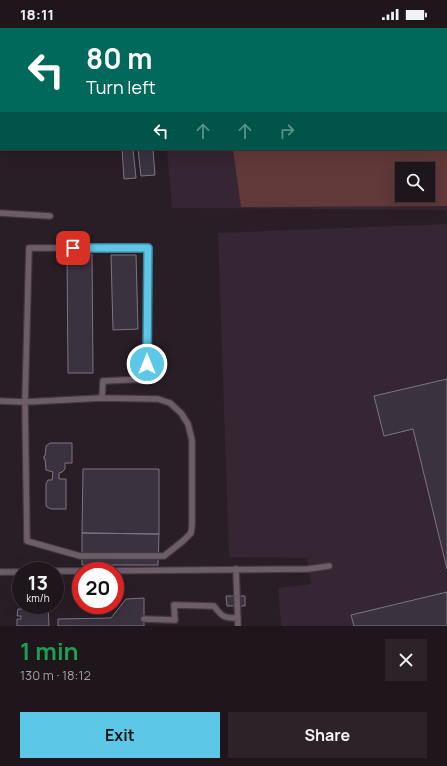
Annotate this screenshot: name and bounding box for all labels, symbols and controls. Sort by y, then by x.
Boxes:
text: 18:11 [20,4,54,25]
text: 80 m [86,39,152,77]
icon: left [20,44,72,96]
text: Turn left [86,75,156,99]
icon: left [150,120,172,142]
icon: ahead [192,120,214,142]
icon: ahead [234,120,256,142]
icon: right [276,120,298,142]
map controls [395,162,435,202]
button: search [395,162,435,202]
pin [56,231,90,265]
icon: arrive [62,237,84,259]
position arrow [126,343,168,385]
speed limit sign: 20 [72,562,124,614]
text: 13 [28,569,48,596]
text: km/h [26,591,50,605]
text: 1 min [20,634,79,667]
button: close [385,639,427,681]
text: 130 m · 18:12 [20,666,91,684]
button: Exit [20,712,220,758]
button: Share [228,712,427,758]

